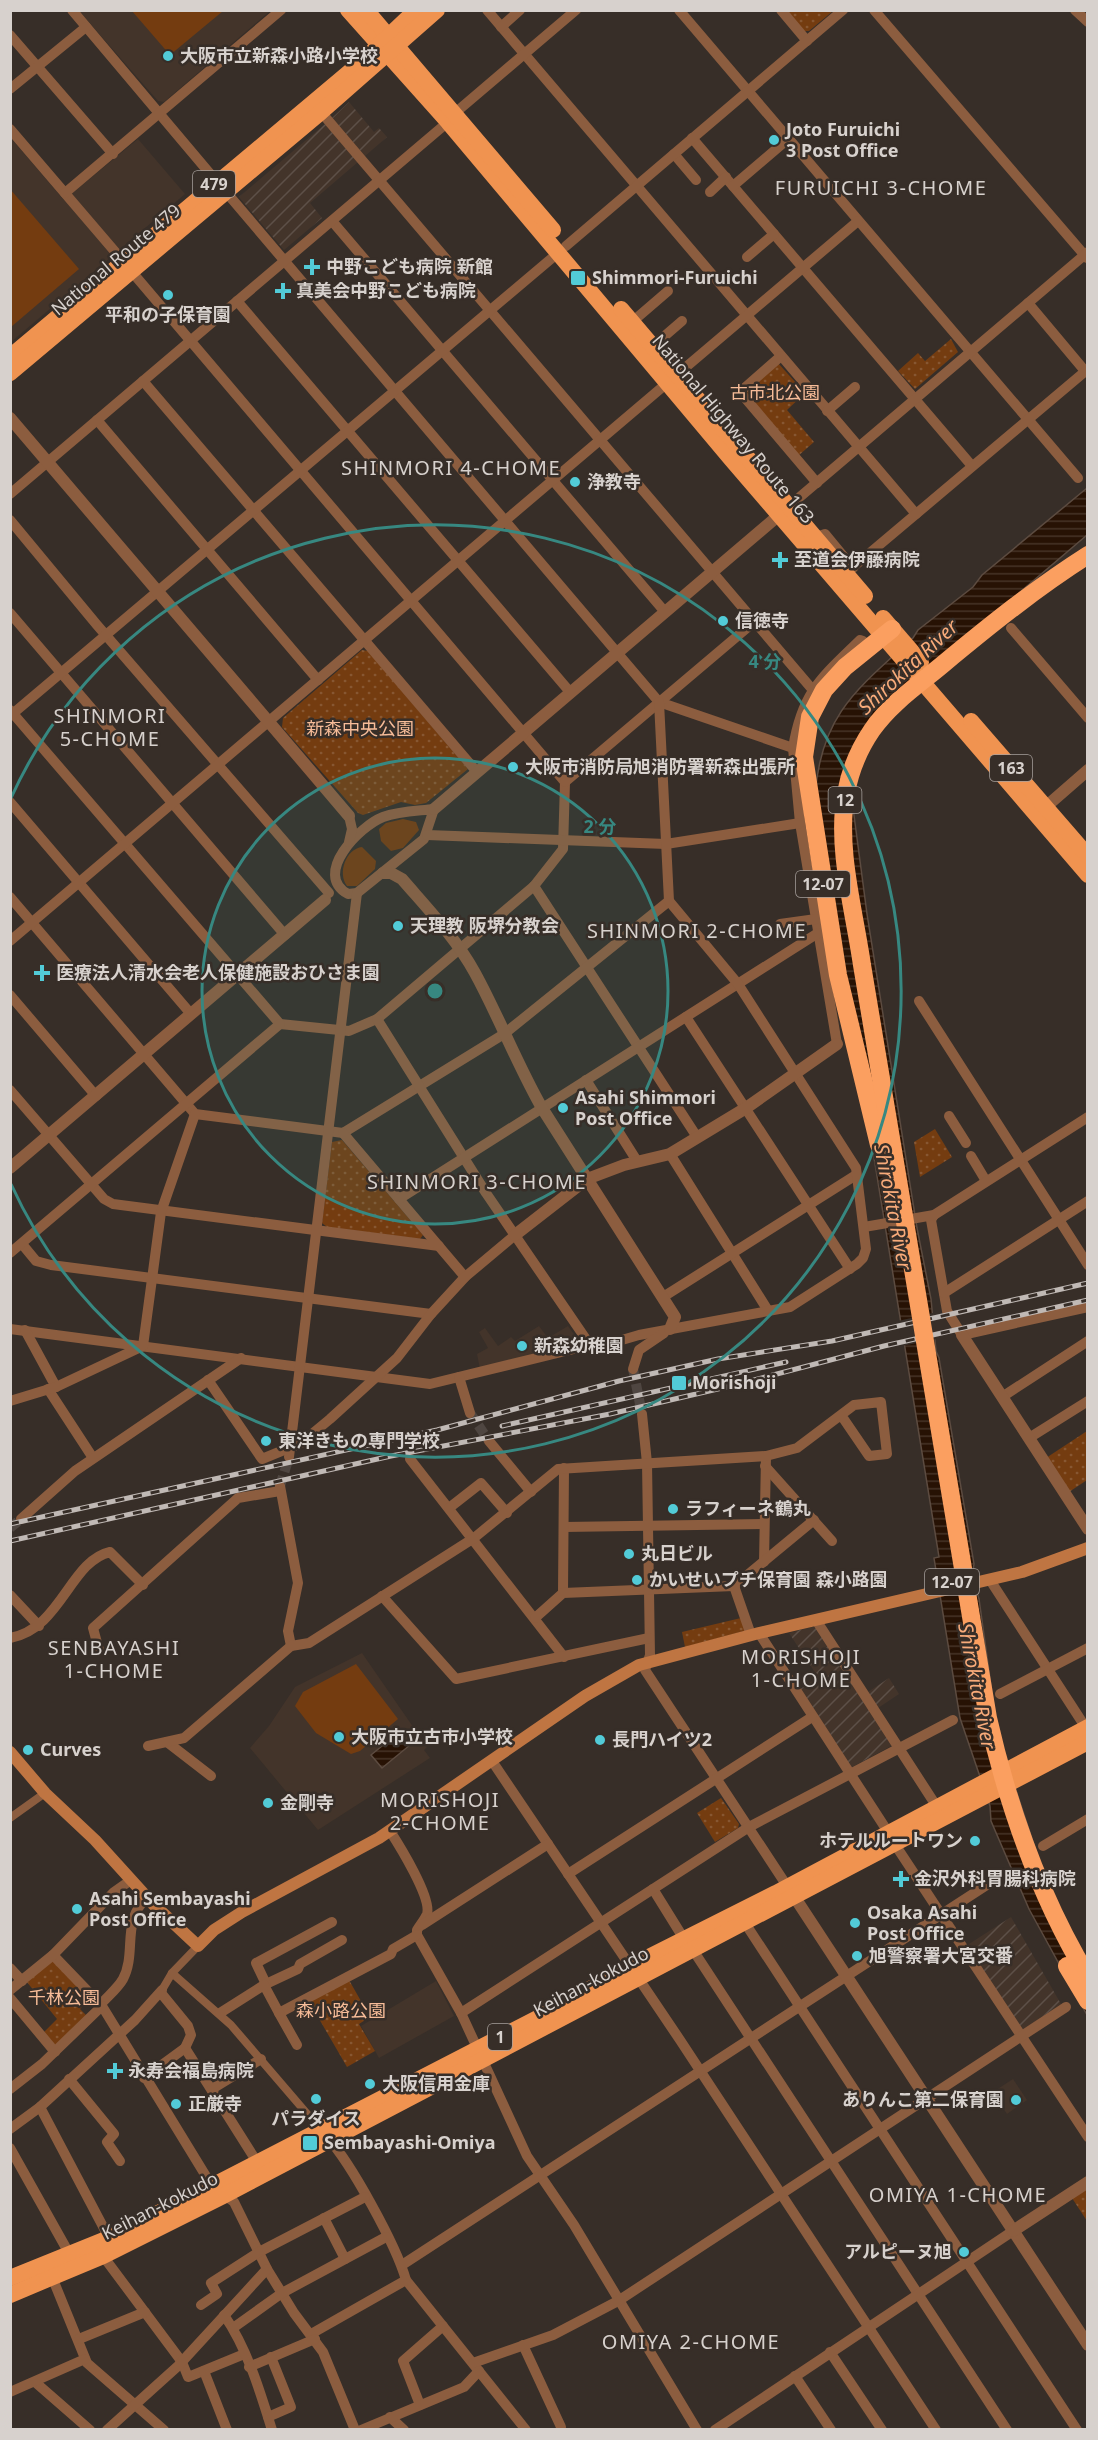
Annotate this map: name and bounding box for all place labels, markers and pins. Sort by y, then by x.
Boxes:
place label: 大阪市立新森小路小学校 [180,43,378,67]
marker: 大阪市立新森小路小学校 [161,49,175,63]
place label: Joto Furuichi 3 Post Office [784,117,900,162]
marker: Joto Furuichi 3 Post Office [767,133,781,147]
place label: 中野こども病院 新館 [326,254,493,278]
marker: 中野こども病院 新館 [303,258,321,276]
place label: Shimmori-Furuichi [592,265,758,289]
marker: Shimmori-Furuichi [569,269,587,287]
place label: 真美会中野こども病院 [296,278,476,302]
marker: 真美会中野こども病院 [274,282,292,300]
marker: 平和の子保育園 [161,288,175,302]
place label: 平和の子保育園 [105,302,231,326]
place label: 浄教寺 [587,469,641,493]
marker: 浄教寺 [568,475,582,489]
place label: 至道会伊藤病院 [794,547,920,571]
marker: 至道会伊藤病院 [771,551,789,569]
place label: 信徳寺 [735,608,789,632]
marker: 信徳寺 [716,614,730,628]
place label: 大阪市消防局旭消防署新森出張所 [525,754,795,778]
marker: 大阪市消防局旭消防署新森出張所 [506,760,520,774]
place label: 天理教 阪堺分教会 [410,913,559,937]
marker: 天理教 阪堺分教会 [391,919,405,933]
place label: 医療法人清水会老人保健施設おひさま園 [56,960,380,984]
marker: 医療法人清水会老人保健施設おひさま園 [33,964,51,982]
centre of rings [425,981,445,1001]
place label: Asahi Shimmori Post Office [575,1085,716,1130]
marker: Asahi Shimmori Post Office [556,1101,570,1115]
place label: 新森幼稚園 [534,1333,624,1357]
marker: 新森幼稚園 [515,1339,529,1353]
place label: Morishoji [692,1370,776,1394]
marker: Morishoji [670,1374,688,1392]
place label: 東洋きもの専門学校 [278,1428,440,1452]
marker: 東洋きもの専門学校 [259,1434,273,1448]
place label: ラフィーネ鶴丸 [685,1496,811,1520]
marker: ラフィーネ鶴丸 [666,1502,680,1516]
place label: 丸日ビル [641,1541,713,1565]
marker: 丸日ビル [622,1547,636,1561]
place label: かいせいプチ保育園 森小路園 [649,1567,888,1591]
marker: かいせいプチ保育園 森小路園 [630,1573,644,1587]
place label: 大阪市立古市小学校 [351,1724,513,1748]
place label: 長門ハイツ2 [612,1727,712,1751]
marker: 大阪市立古市小学校 [332,1730,346,1744]
marker: 長門ハイツ2 [593,1733,607,1747]
place label: Curves [40,1737,101,1761]
marker: Curves [21,1743,35,1757]
place label: 金剛寺 [280,1790,334,1814]
marker: 金剛寺 [261,1796,275,1810]
place label: ホテルルートワン [819,1828,963,1852]
marker: ホテルルートワン [968,1834,982,1848]
place label: 金沢外科胃腸科病院 [914,1866,1076,1890]
marker: 金沢外科胃腸科病院 [892,1870,910,1888]
place label: Asahi Sembayashi Post Office [89,1886,251,1931]
place label: Osaka Asahi Post Office [867,1900,977,1945]
marker: Asahi Sembayashi Post Office [70,1902,84,1916]
marker: Osaka Asahi Post Office [848,1916,862,1930]
place label: 旭警察署大宮交番 [869,1943,1013,1967]
marker: 旭警察署大宮交番 [850,1949,864,1963]
place label: 永寿会福島病院 [128,2058,254,2082]
marker: 永寿会福島病院 [106,2062,124,2080]
place label: 大阪信用金庫 [382,2071,490,2095]
marker: 大阪信用金庫 [363,2077,377,2091]
place label: ありんこ第二保育園 [842,2087,1004,2111]
place label: 正厳寺 [188,2091,242,2115]
marker: パラダイス [309,2092,323,2106]
marker: ありんこ第二保育園 [1009,2093,1023,2107]
marker: 正厳寺 [169,2097,183,2111]
place label: パラダイス [271,2106,361,2130]
place label: Sembayashi-Omiya [324,2130,496,2154]
marker: Sembayashi-Omiya [301,2134,319,2152]
place label: アルピーヌ旭 [844,2239,952,2263]
marker: アルピーヌ旭 [957,2245,971,2259]

